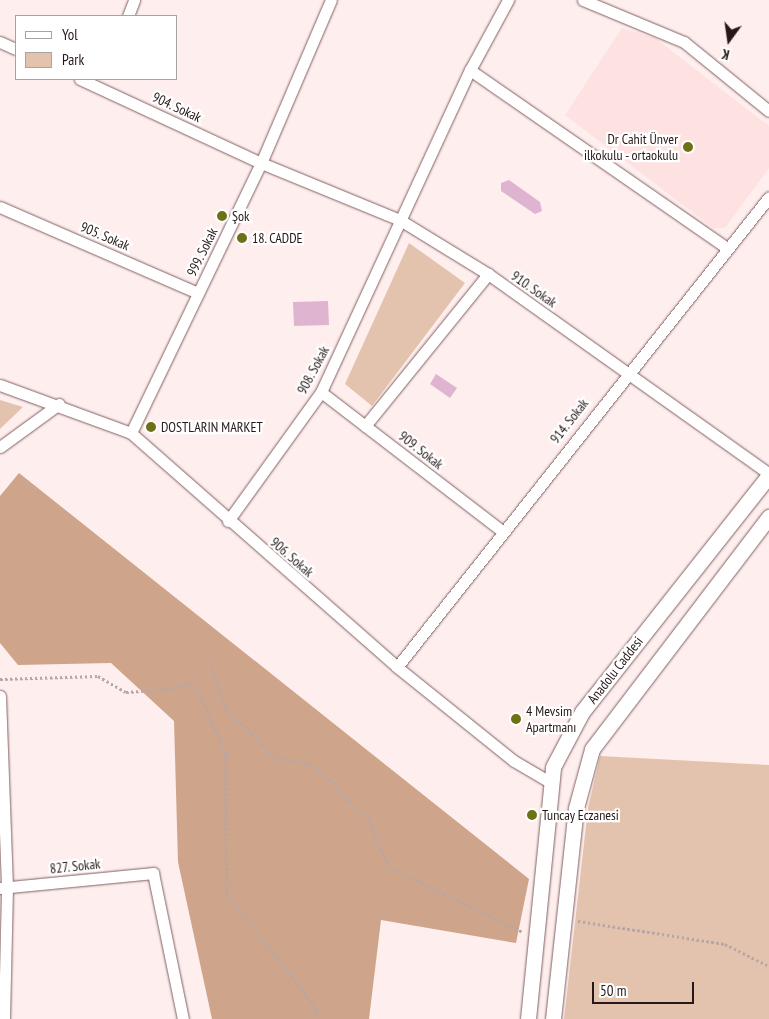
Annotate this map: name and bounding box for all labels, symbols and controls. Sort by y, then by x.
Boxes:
legend [15,15,178,80]
north arrow [704,15,754,65]
text: Yol [62,25,78,44]
text: K [720,45,731,64]
text: Park [62,50,84,69]
street label: 904. Sokak [149,88,205,126]
place label: Dr Cahit Ünver ilkokulu - ortaokulu [583,131,678,164]
marker: Dr Cahit Ünver ilkokulu - ortaokulu [682,141,694,153]
place label: Şok [232,208,249,224]
marker: Şok [216,210,228,222]
street label: 905. Sokak [77,218,133,254]
street label: 999. Sokak [183,225,221,279]
place label: 18. CADDE [252,230,303,246]
marker: 18. CADDE [236,232,248,244]
street label: 910. Sokak [508,267,560,311]
street label: 908. Sokak [293,343,333,397]
street label: 914. Sokak [546,395,592,447]
place label: DOSTLARIN MARKET [161,419,263,435]
marker: DOSTLARIN MARKET [145,421,157,433]
street label: 909. Sokak [395,427,447,473]
street label: 906. Sokak [267,533,317,581]
street label: Anadolu Caddesi [584,633,646,707]
place label: 4 Mevsim Apartmanı [526,703,576,736]
marker: 4 Mevsim Apartmanı [510,713,522,725]
place label: Tuncay Eczanesi [542,807,619,823]
marker: Tuncay Eczanesi [526,809,538,821]
street label: 827. Sokak [48,855,102,877]
scale bar [594,972,696,1004]
text: 50 m [600,981,626,1000]

